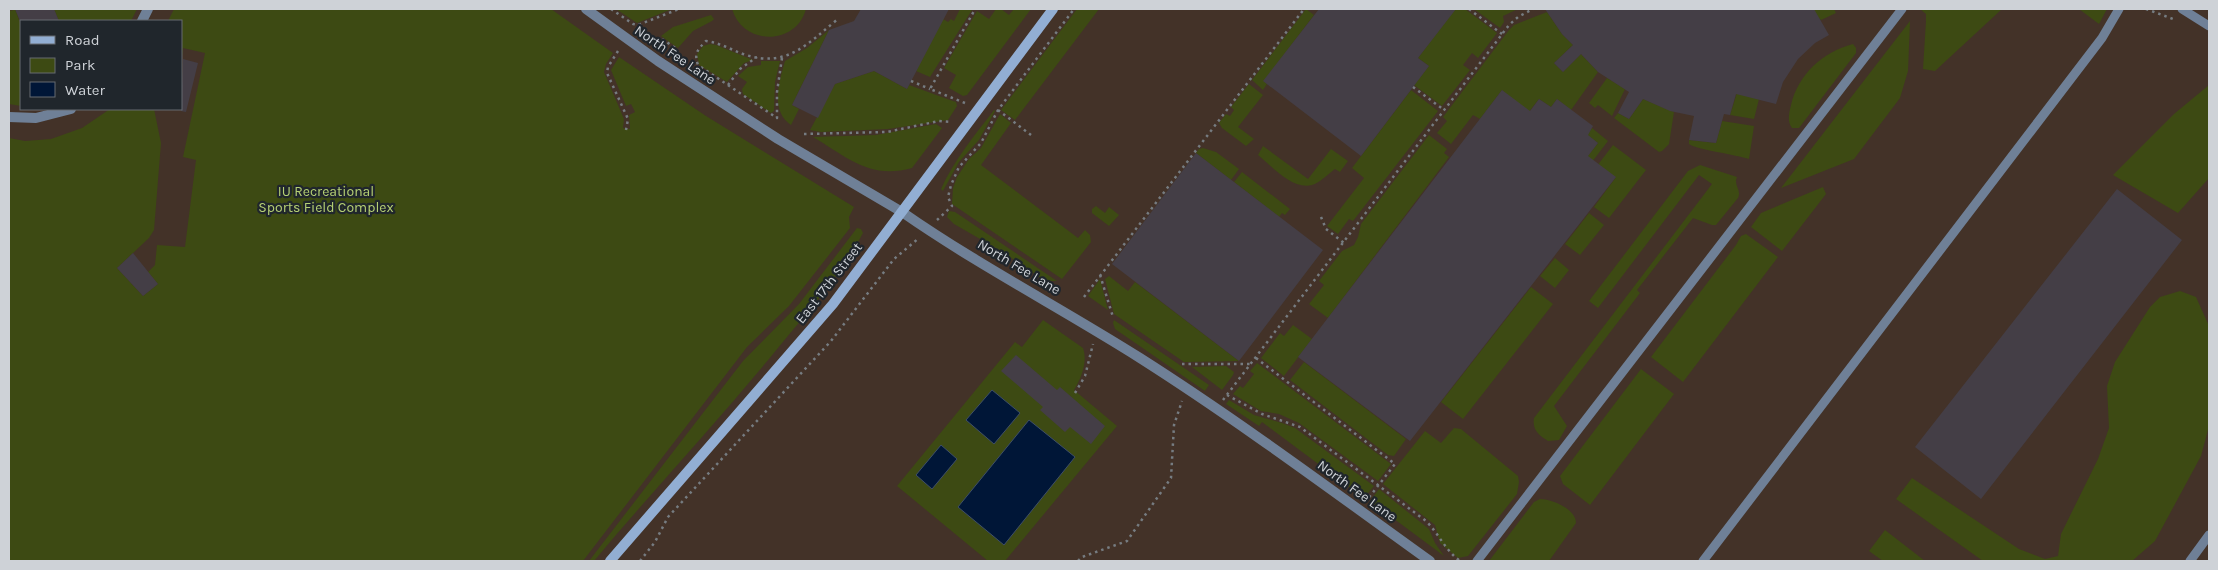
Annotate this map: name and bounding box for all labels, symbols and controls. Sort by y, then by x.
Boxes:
legend [20,20,182,110]
street label: North Fee Lane [631,22,719,88]
text: Road [65,31,100,49]
text: Park [65,56,95,74]
text: Water [65,81,106,99]
park label: IU Recreational Sports Field Complex [258,183,394,216]
street label: North Fee Lane [974,236,1064,298]
street label: East 17th Street [792,239,866,327]
street label: North Fee Lane [1314,457,1400,525]

